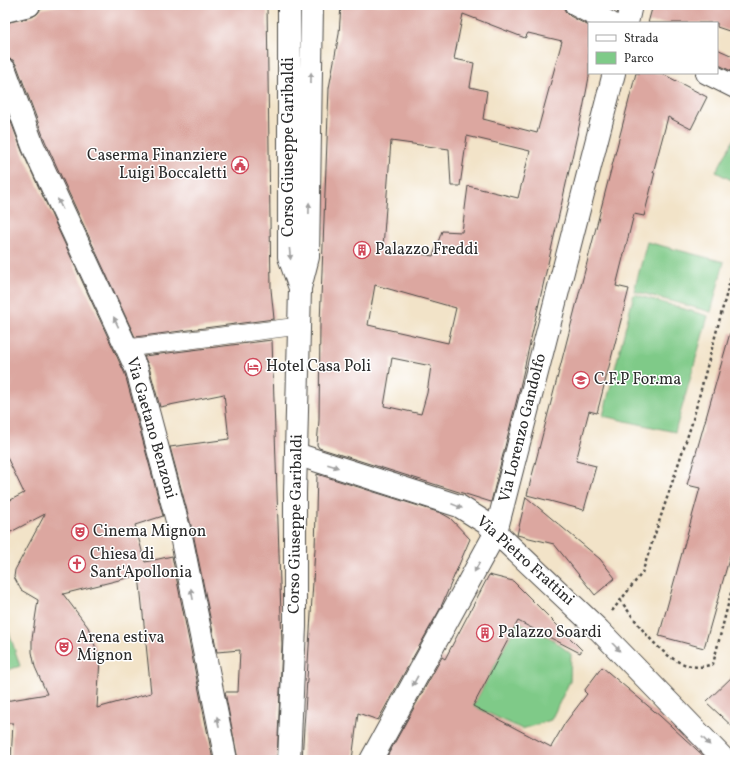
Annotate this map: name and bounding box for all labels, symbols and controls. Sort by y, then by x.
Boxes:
legend [588,22,718,74]
text: Strada [624,31,659,47]
text: Parco [624,51,654,67]
street label: Corso Giuseppe Garibaldi [278,57,300,237]
one-way arrow [308,71,314,84]
place label: Caserma Finanziere Luigi Boccaletti [87,145,227,185]
public building icon: Caserma Finanziere Luigi Boccaletti [230,155,250,175]
one-way arrow [57,198,63,210]
one-way arrow [306,201,312,214]
place label: Palazzo Freddi [375,239,479,261]
building icon: Palazzo Freddi [352,240,372,260]
one-way arrow [286,248,293,260]
one-way arrow [113,316,119,327]
street label: Via Lorenzo Gandolfo [494,351,552,505]
street label: Via Gaetano Benzoni [120,355,182,501]
place label: Hotel Casa Poli [266,356,371,378]
hotel icon: Hotel Casa Poli [243,357,263,377]
place label: C.F.P For.ma [594,369,681,391]
school or university icon: C.F.P For.ma [571,370,591,390]
street label: Corso Giuseppe Garibaldi [283,434,309,614]
one-way arrow [328,463,340,469]
one-way arrow [451,503,462,509]
street label: Via Pietro Frattini [471,511,579,611]
place label: Cinema Mignon [93,521,206,543]
theatre icon: Cinema Mignon [70,522,90,542]
place label: Chiesa di Sant'Apollonia [90,544,192,584]
church icon: Chiesa di Sant'Apollonia [67,554,87,574]
one-way arrow [474,561,481,573]
one-way arrow [189,588,195,600]
place label: Palazzo Soardi [498,622,602,644]
building icon: Palazzo Soardi [475,623,495,643]
place label: Arena estiva Mignon [77,627,165,667]
theatre icon: Arena estiva Mignon [54,637,74,657]
one-way arrow [611,642,621,652]
one-way arrow [411,675,418,687]
one-way arrow [214,716,220,728]
one-way arrow [701,736,711,746]

